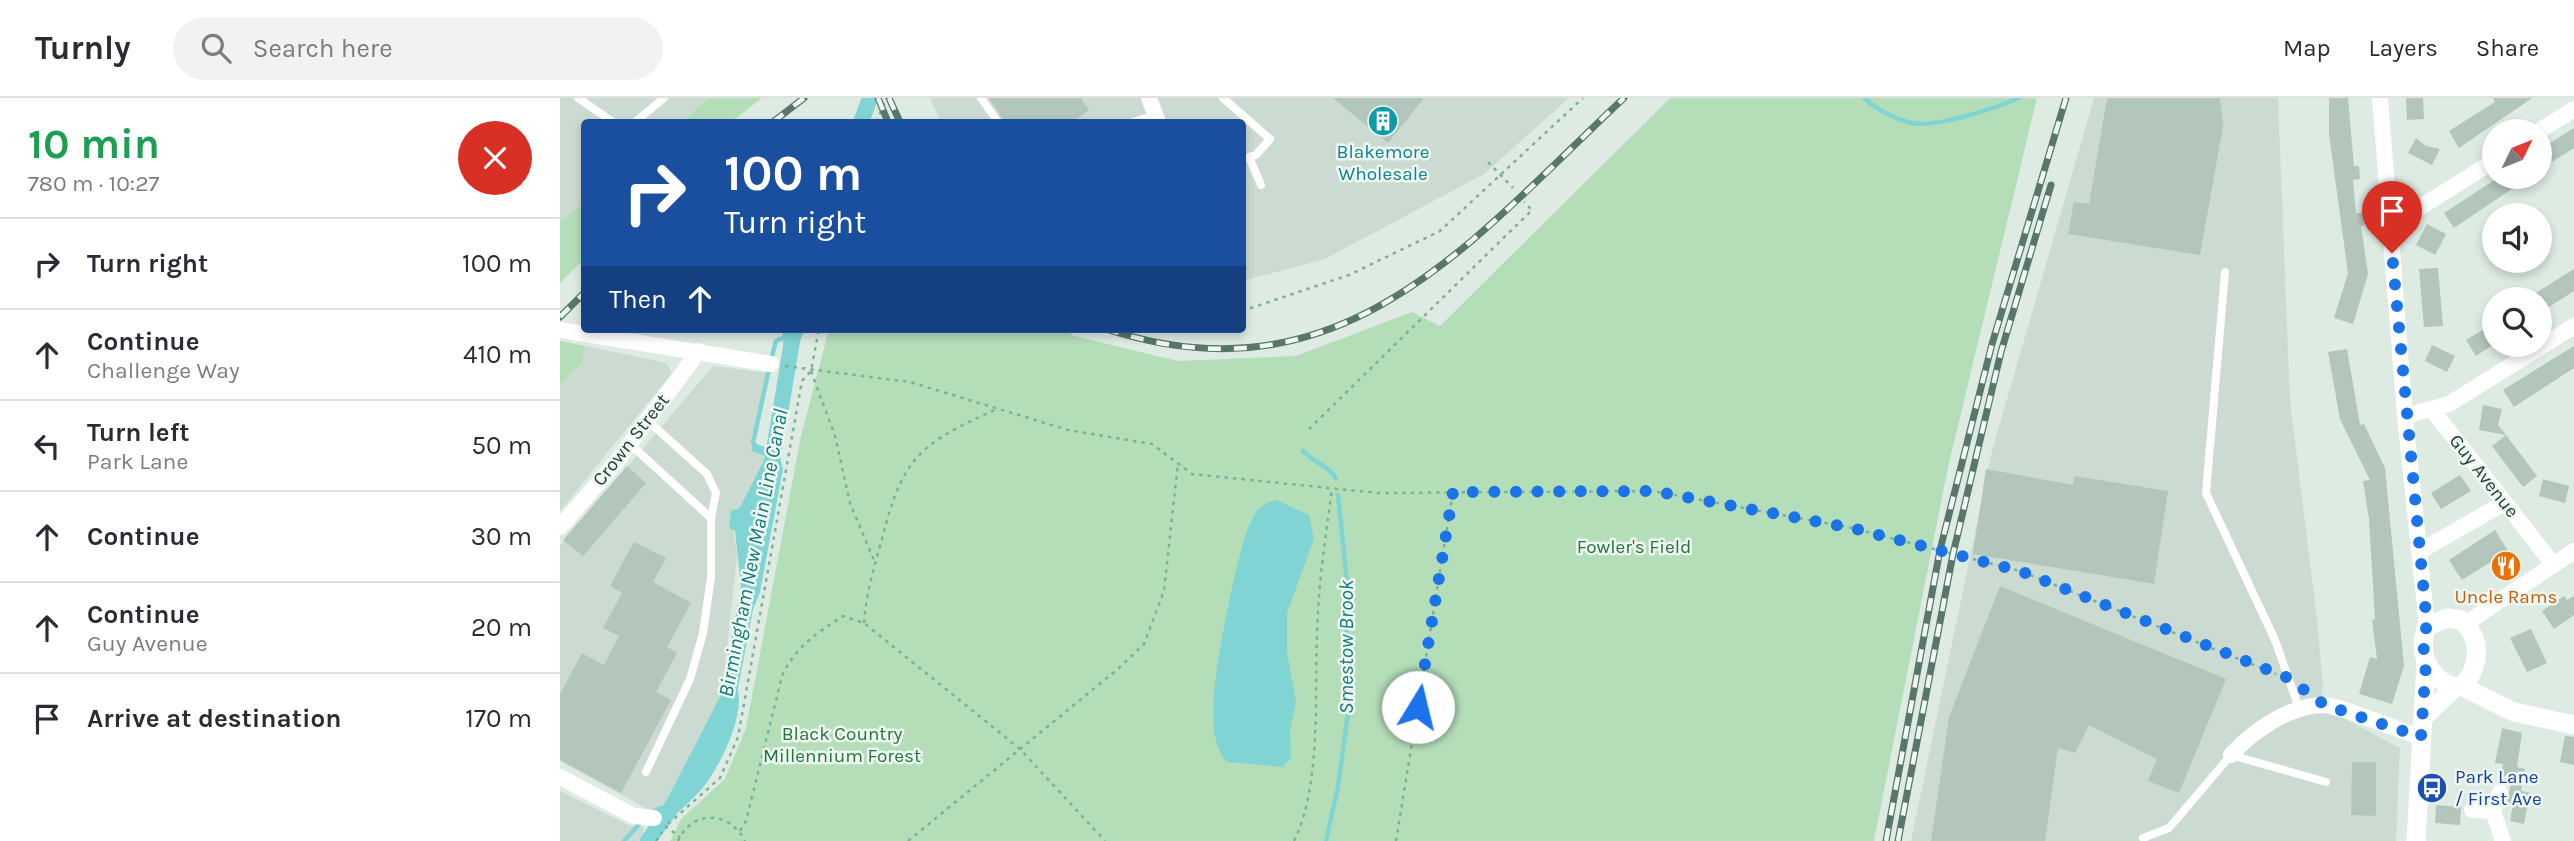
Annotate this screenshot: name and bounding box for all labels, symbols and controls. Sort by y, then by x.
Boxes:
search box [173,17,663,80]
text: Turnly [35,29,131,67]
icon: search [197,29,235,67]
text: Search here [253,33,393,64]
text: Map [2283,34,2331,62]
text: Layers [2369,34,2438,62]
text: Share [2476,34,2539,62]
building icon: Blakemore Wholesale [1366,104,1400,138]
text: 10 min [28,119,160,169]
north arrow [2482,119,2552,189]
map controls [2482,119,2552,357]
button: close [458,121,532,195]
place label: Blakemore Wholesale [1337,141,1429,185]
text: 100 m [724,145,862,202]
icon: right [609,147,700,238]
text: 780 m · 10:27 [28,170,159,197]
pin [2362,181,2422,253]
icon: arrive [2373,192,2411,230]
button: sound [2482,203,2552,273]
text: Turn right [724,204,866,241]
icon: right [28,245,66,283]
text: Turn right [87,248,208,279]
text: 100 m [462,248,532,279]
icon: ahead [681,280,719,318]
text: Then [609,284,667,315]
button: search [2482,287,2552,357]
text: Continue [87,326,199,357]
icon: ahead [28,336,66,374]
text: 410 m [463,339,532,370]
text: Challenge Way [87,357,240,384]
street label: Crown Street [588,390,674,490]
water label: Birmingham New Main Line Canal [713,407,793,699]
text: Turn left [87,417,189,448]
icon: left [28,427,66,465]
text: 50 m [471,430,532,461]
street label: Guy Avenue [2445,430,2523,522]
text: Park Lane [87,448,188,475]
icon: ahead [28,518,66,556]
text: Continue [87,521,199,552]
text: 30 m [471,521,532,552]
park label: Fowler's Field [1577,536,1691,558]
restaurant icon: Uncle Rams [2489,549,2523,583]
water label: Smestow Brook [1334,579,1358,714]
place label: Uncle Rams [2454,586,2558,608]
text: Continue [87,599,199,630]
icon: ahead [28,609,66,647]
text: 20 m [471,612,532,643]
text: Guy Avenue [87,630,208,657]
position arrow [1381,670,1455,744]
icon: arrive [28,700,66,738]
text: Arrive at destination [87,703,341,734]
text: 170 m [465,703,532,734]
park label: Black Country Millennium Forest [763,723,921,767]
place label: Park Lane / First Ave [2455,766,2542,810]
bus stop icon: Park Lane / First Ave [2415,771,2449,805]

